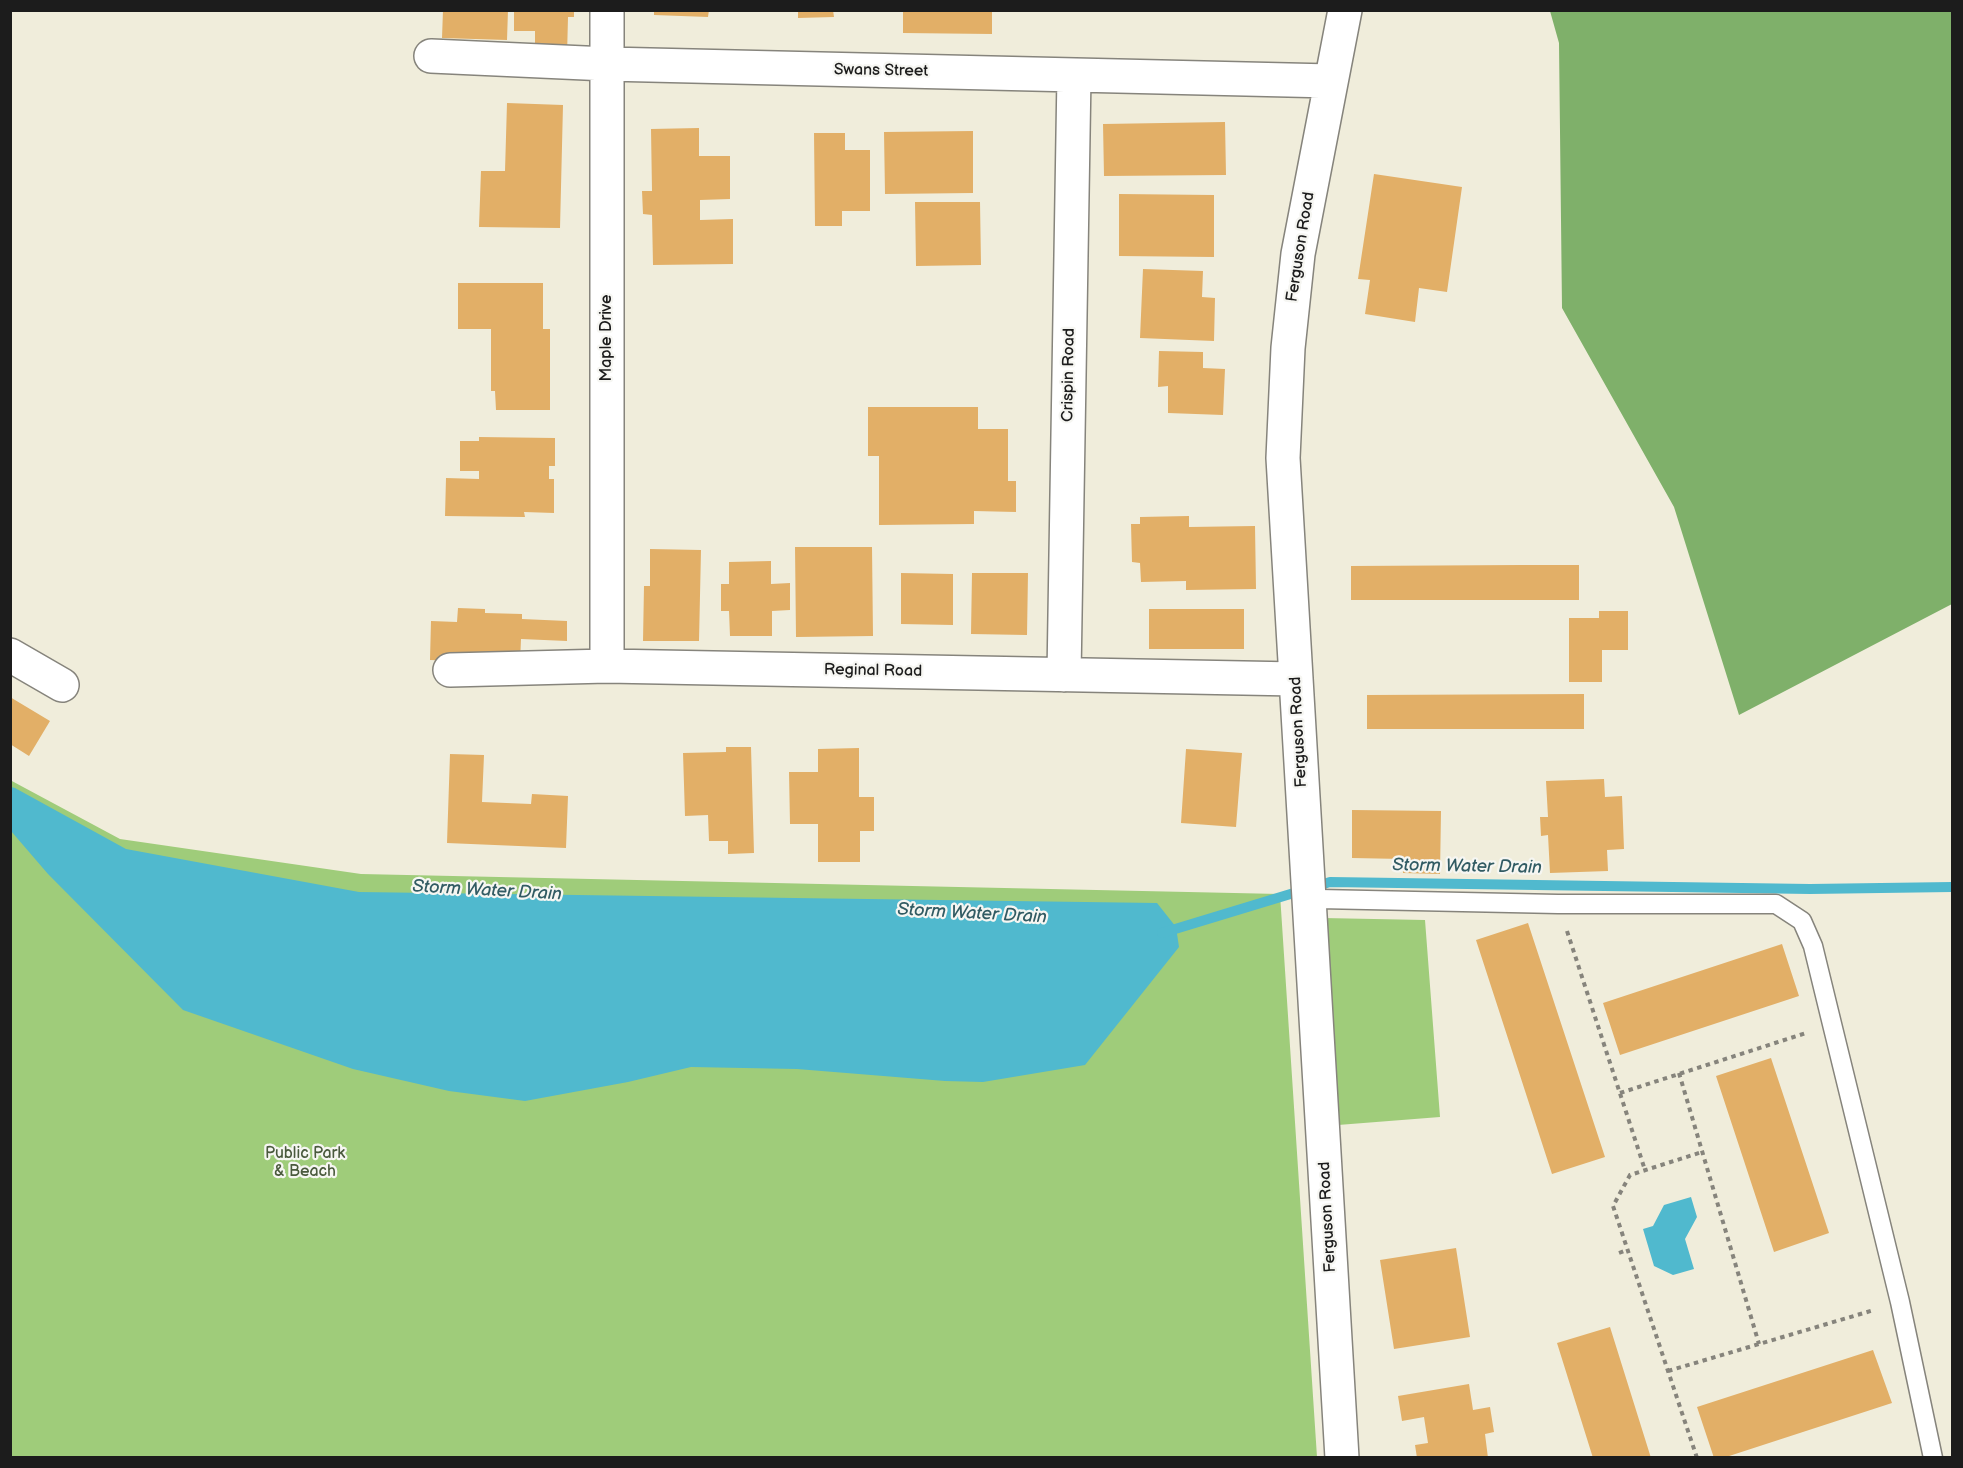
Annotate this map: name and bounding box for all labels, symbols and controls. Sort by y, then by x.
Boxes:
street label: Swans Street [834,61,928,81]
street label: Ferguson Road [1283,191,1319,303]
street label: Maple Drive [597,294,617,382]
street label: Crispin Road [1059,328,1079,422]
street label: Reginal Road [824,661,922,681]
street label: Ferguson Road [1287,676,1311,788]
water label: Storm Water Drain [1392,855,1542,879]
water label: Storm Water Drain [412,876,562,906]
water label: Storm Water Drain [897,899,1047,929]
park label: Public Park & Beach [265,1144,345,1182]
street label: Ferguson Road [1316,1161,1340,1273]

